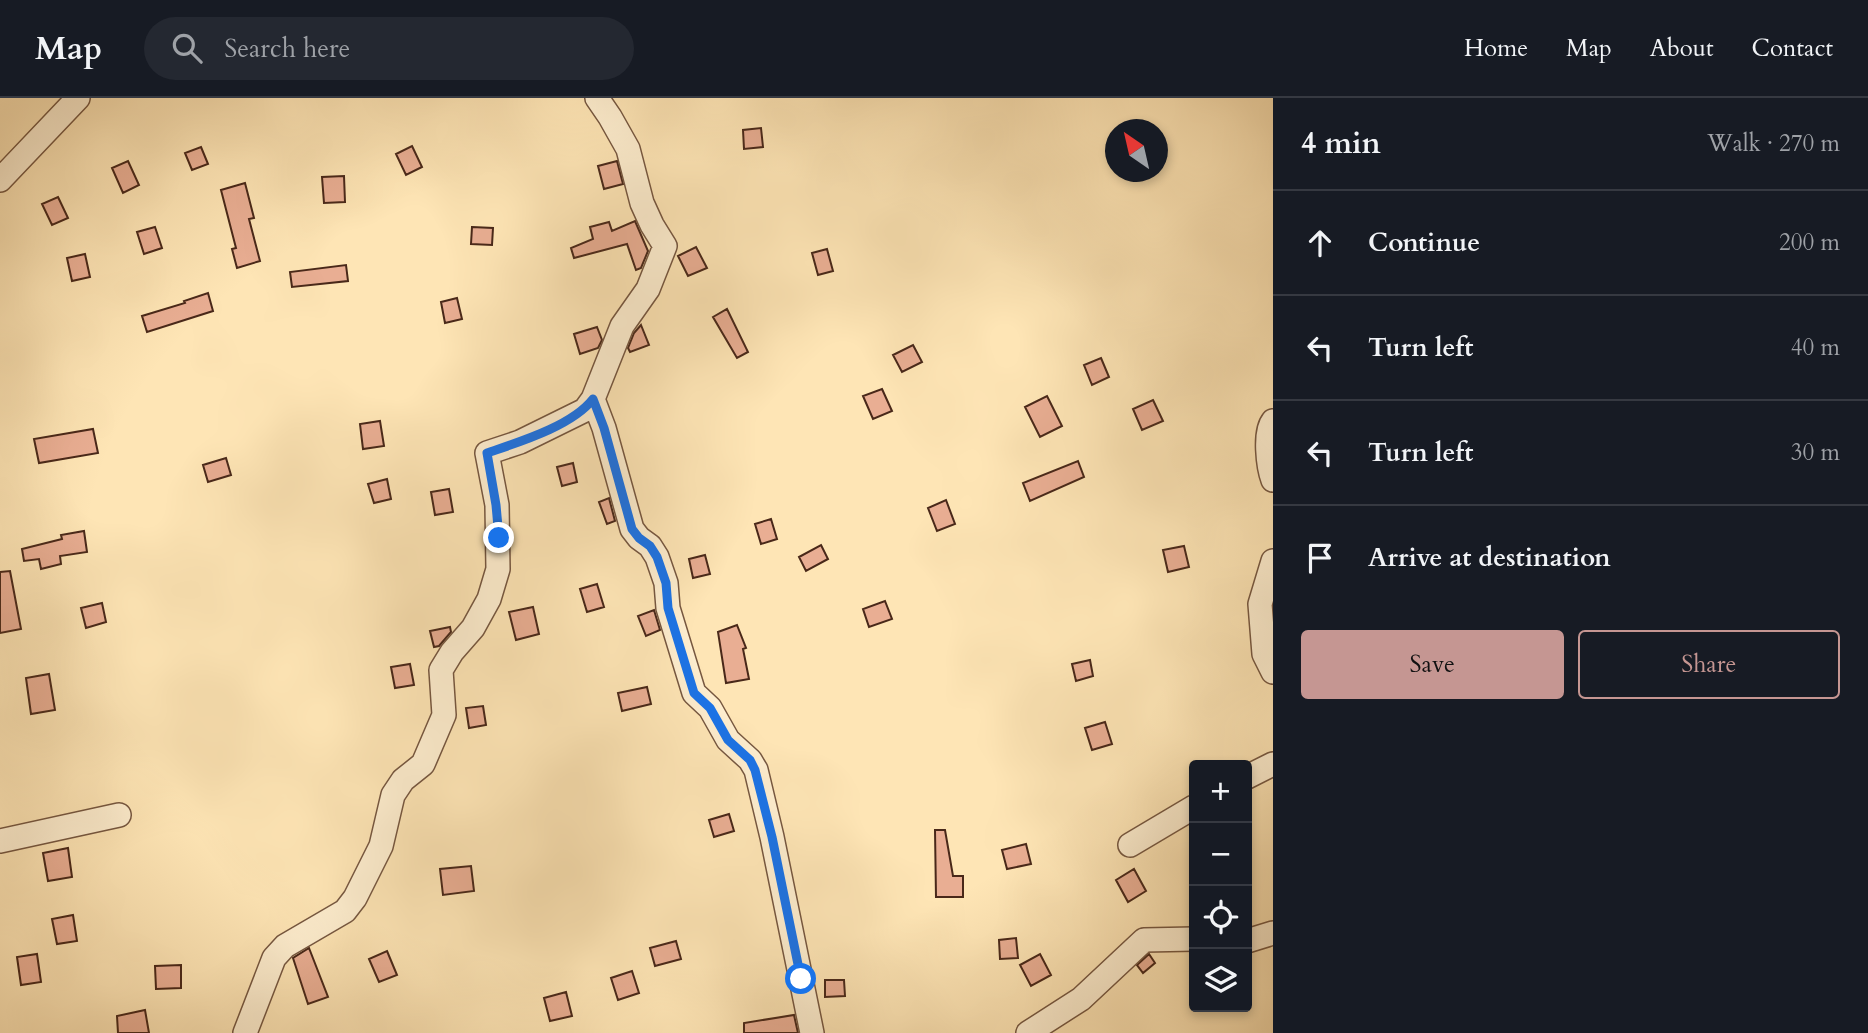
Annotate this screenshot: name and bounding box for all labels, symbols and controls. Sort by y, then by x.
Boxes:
search box [144,17,634,80]
text: Map [35,26,102,71]
icon: search [168,29,206,67]
text: Search here [224,31,350,66]
text: Home [1464,32,1528,65]
text: Map [1566,32,1612,65]
text: About [1650,32,1714,65]
text: Contact [1752,32,1833,65]
north arrow [1105,119,1168,182]
text: 4 min [1301,123,1381,164]
text: Walk · 270 m [1707,128,1840,159]
icon: ahead [1301,224,1339,262]
text: Continue [1368,225,1480,260]
text: 200 m [1779,227,1840,258]
icon: left [1301,329,1339,367]
text: Turn left [1368,330,1473,365]
text: 40 m [1791,332,1840,363]
icon: left [1301,434,1339,472]
text: Turn left [1368,435,1473,470]
text: 30 m [1791,437,1840,468]
route end [483,522,514,553]
icon: arrive [1301,539,1339,577]
text: Arrive at destination [1368,540,1611,575]
button: Save [1301,630,1564,699]
button: Share [1578,630,1840,699]
map controls [1189,760,1252,1012]
button: + [1189,760,1252,823]
button: − [1189,823,1252,886]
button: locate [1189,886,1252,949]
button: layers [1189,949,1252,1012]
route start [785,963,816,994]

